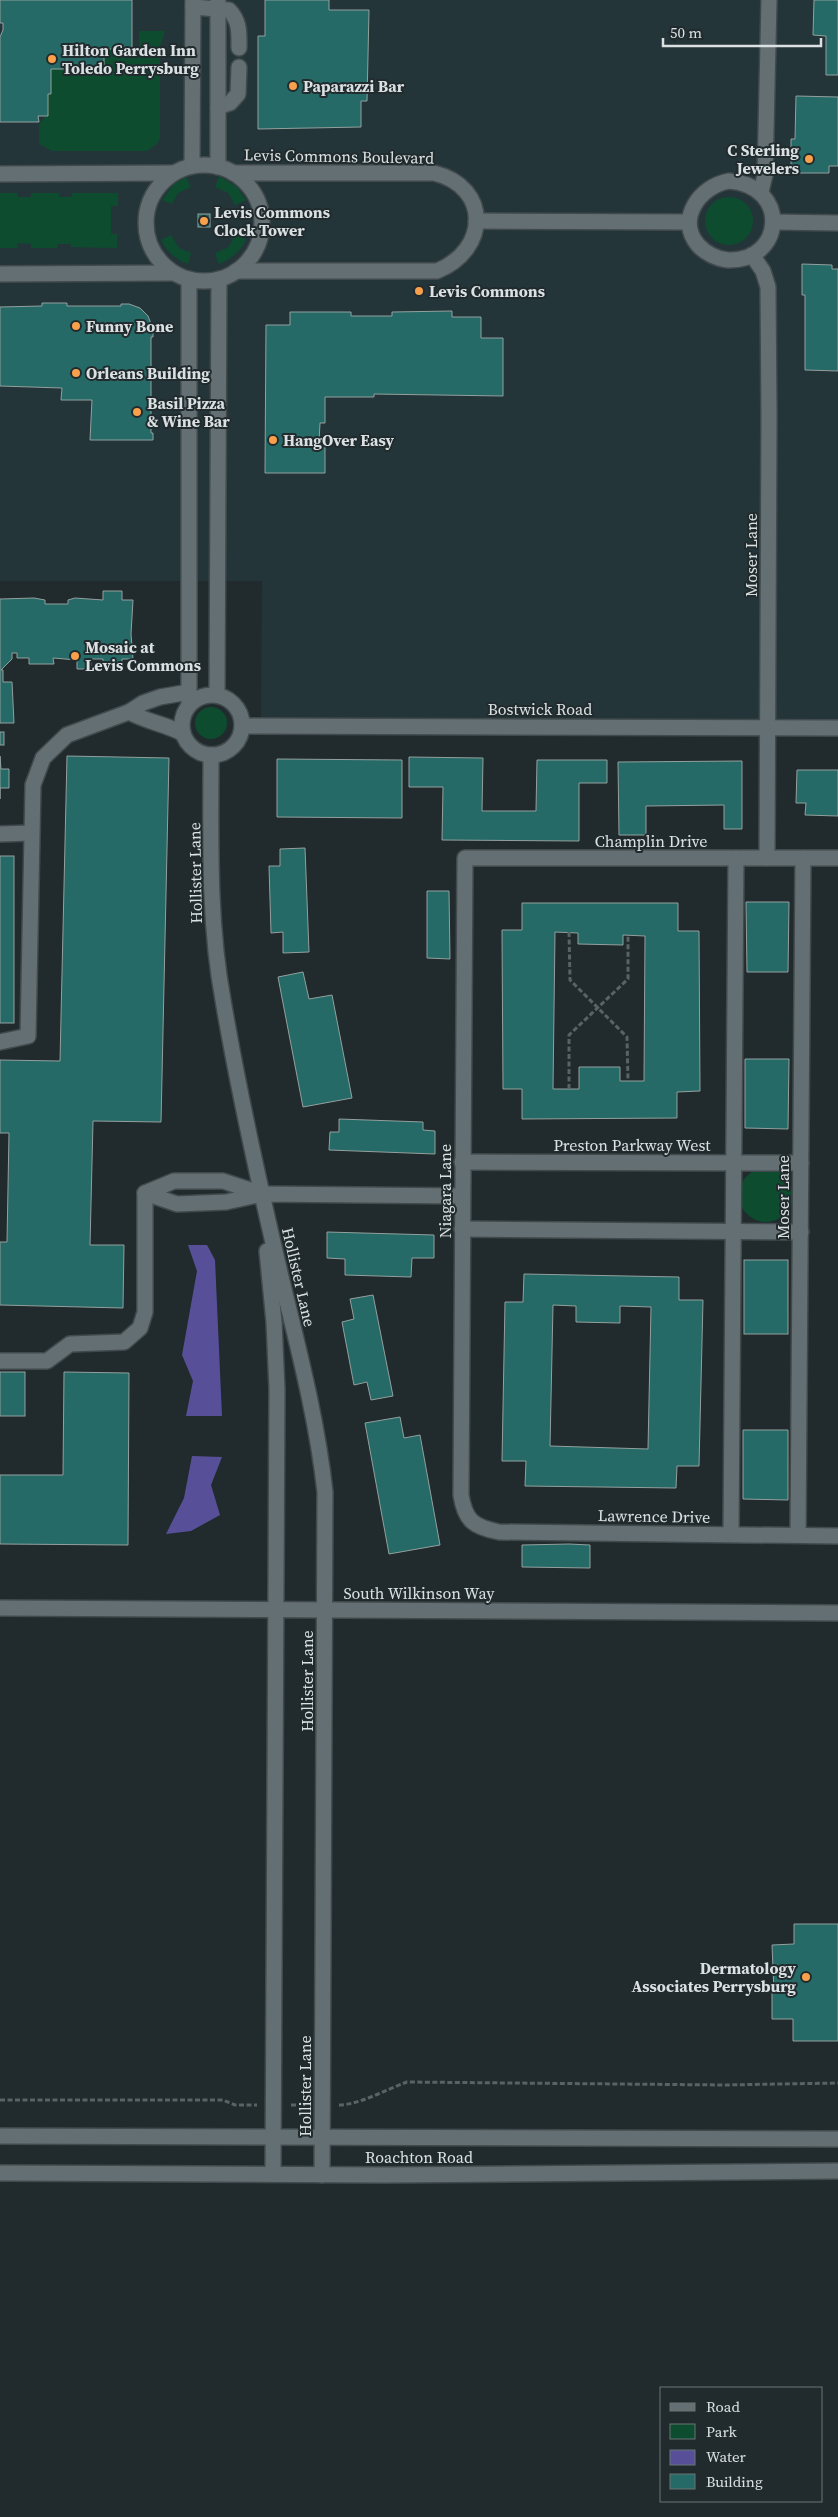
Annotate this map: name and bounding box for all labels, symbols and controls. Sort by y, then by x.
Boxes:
scale bar [663,15,820,47]
text: 50 m [670,22,702,43]
place label: Hilton Garden Inn Toledo Perrysburg [62,39,199,79]
marker: Hilton Garden Inn Toledo Perrysburg [46,53,58,65]
place label: Paparazzi Bar [303,75,405,97]
marker: Paparazzi Bar [287,80,299,92]
place label: C Sterling Jewelers [727,139,799,179]
street label: Levis Commons Boulevard [244,143,434,169]
marker: C Sterling Jewelers [803,153,815,165]
place label: Levis Commons Clock Tower [214,201,330,241]
marker: Levis Commons Clock Tower [198,215,210,227]
place label: Levis Commons [429,280,545,302]
marker: Levis Commons [413,285,425,297]
place label: Funny Bone [86,315,173,337]
marker: Funny Bone [70,320,82,332]
place label: Orleans Building [86,362,210,384]
marker: Orleans Building [70,367,82,379]
place label: Basil Pizza & Wine Bar [147,392,230,432]
marker: Basil Pizza & Wine Bar [131,406,143,418]
place label: HangOver Easy [283,429,395,451]
marker: HangOver Easy [267,434,279,446]
street label: Moser Lane [740,513,762,597]
place label: Mosaic at Levis Commons [85,636,201,676]
marker: Mosaic at Levis Commons [69,650,81,662]
street label: Bostwick Road [488,698,592,720]
street label: Hollister Lane [183,822,207,924]
street label: Champlin Drive [595,830,707,852]
street label: Preston Parkway West [553,1134,711,1156]
street label: Niagara Lane [434,1144,456,1238]
street label: Moser Lane [772,1155,794,1239]
street label: Hollister Lane [277,1225,321,1329]
street label: Lawrence Drive [598,1504,710,1528]
street label: South Wilkinson Way [343,1582,495,1604]
street label: Hollister Lane [296,1630,318,1732]
place label: Dermatology Associates Perrysburg [631,1957,796,1997]
marker: Dermatology Associates Perrysburg [800,1971,812,1983]
street label: Hollister Lane [294,2035,316,2137]
street label: Roachton Road [365,2146,473,2168]
legend [660,2387,823,2502]
text: Road [706,2396,740,2417]
text: Park [706,2421,738,2442]
text: Water [706,2446,747,2467]
text: Building [706,2471,763,2492]

